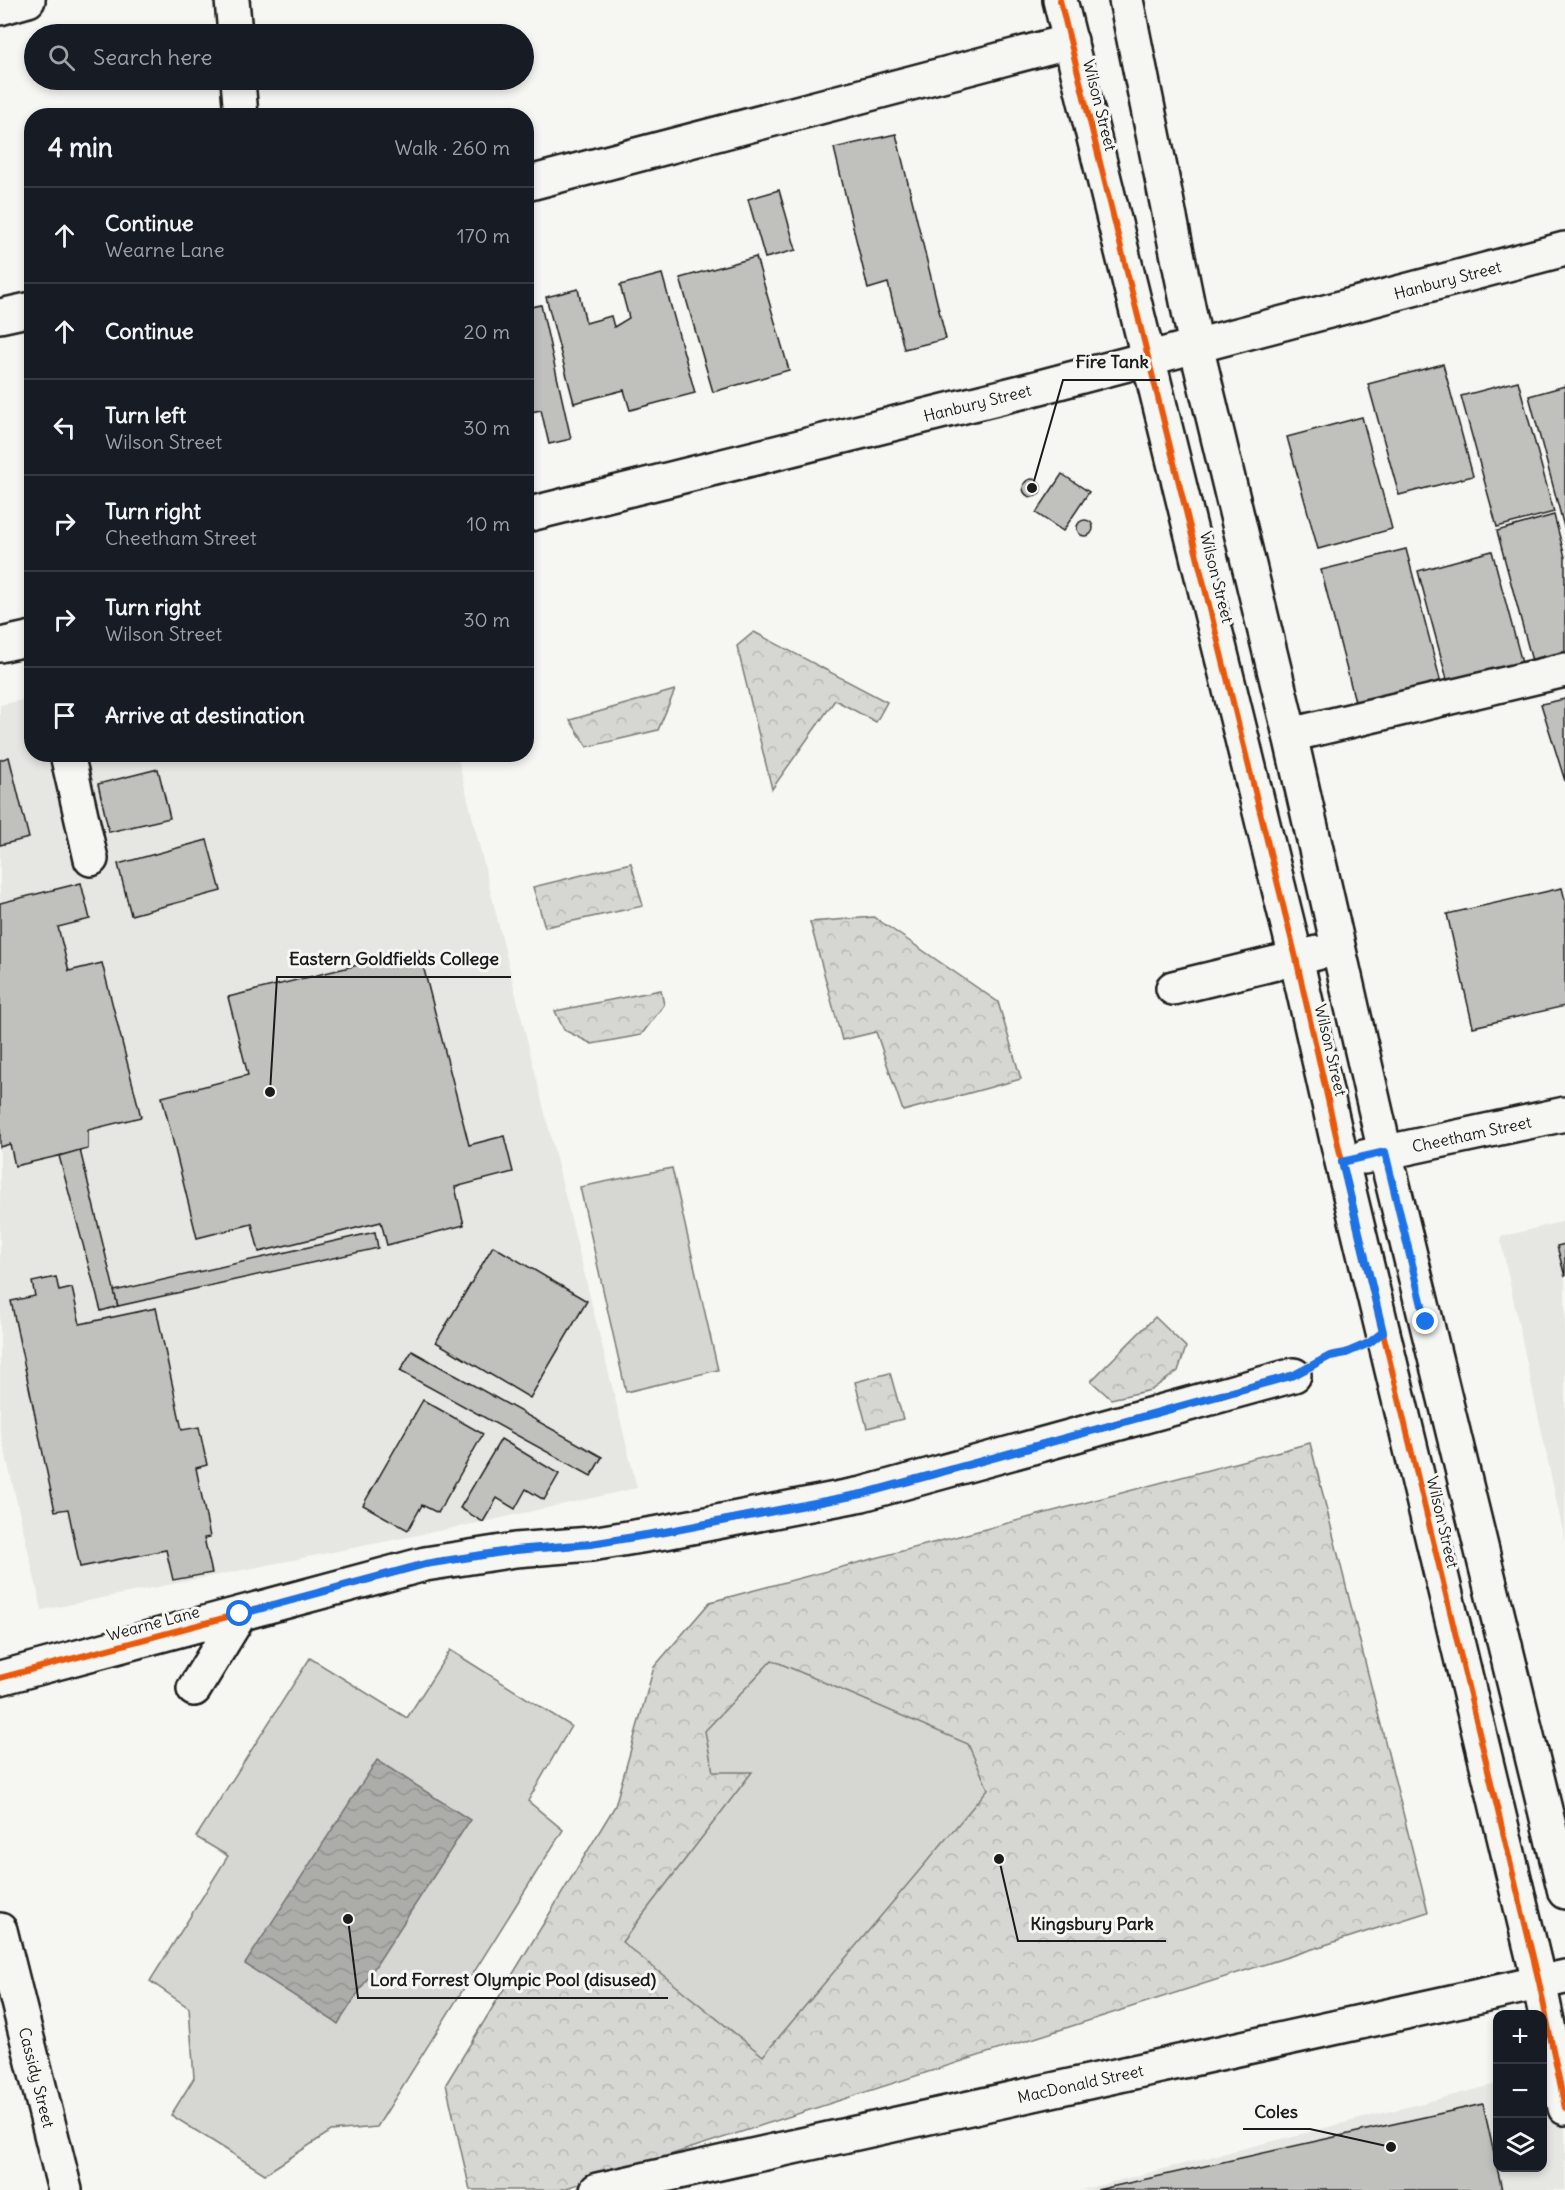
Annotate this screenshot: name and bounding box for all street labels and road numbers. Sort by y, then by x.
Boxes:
street label: Wilson Street [1079,57,1121,153]
street label: Hanbury Street [1392,256,1504,304]
street label: Hanbury Street [921,380,1034,426]
street label: Wilson Street [1196,529,1238,625]
street label: Wilson Street [1311,1002,1351,1099]
street label: Cheetham Street [1410,1111,1534,1156]
street label: Wilson Street [1423,1474,1463,1571]
street label: Wearne Lane [104,1601,202,1645]
street label: Cassidy Street [15,2025,59,2130]
street label: MacDonald Street [1016,2060,1146,2107]

